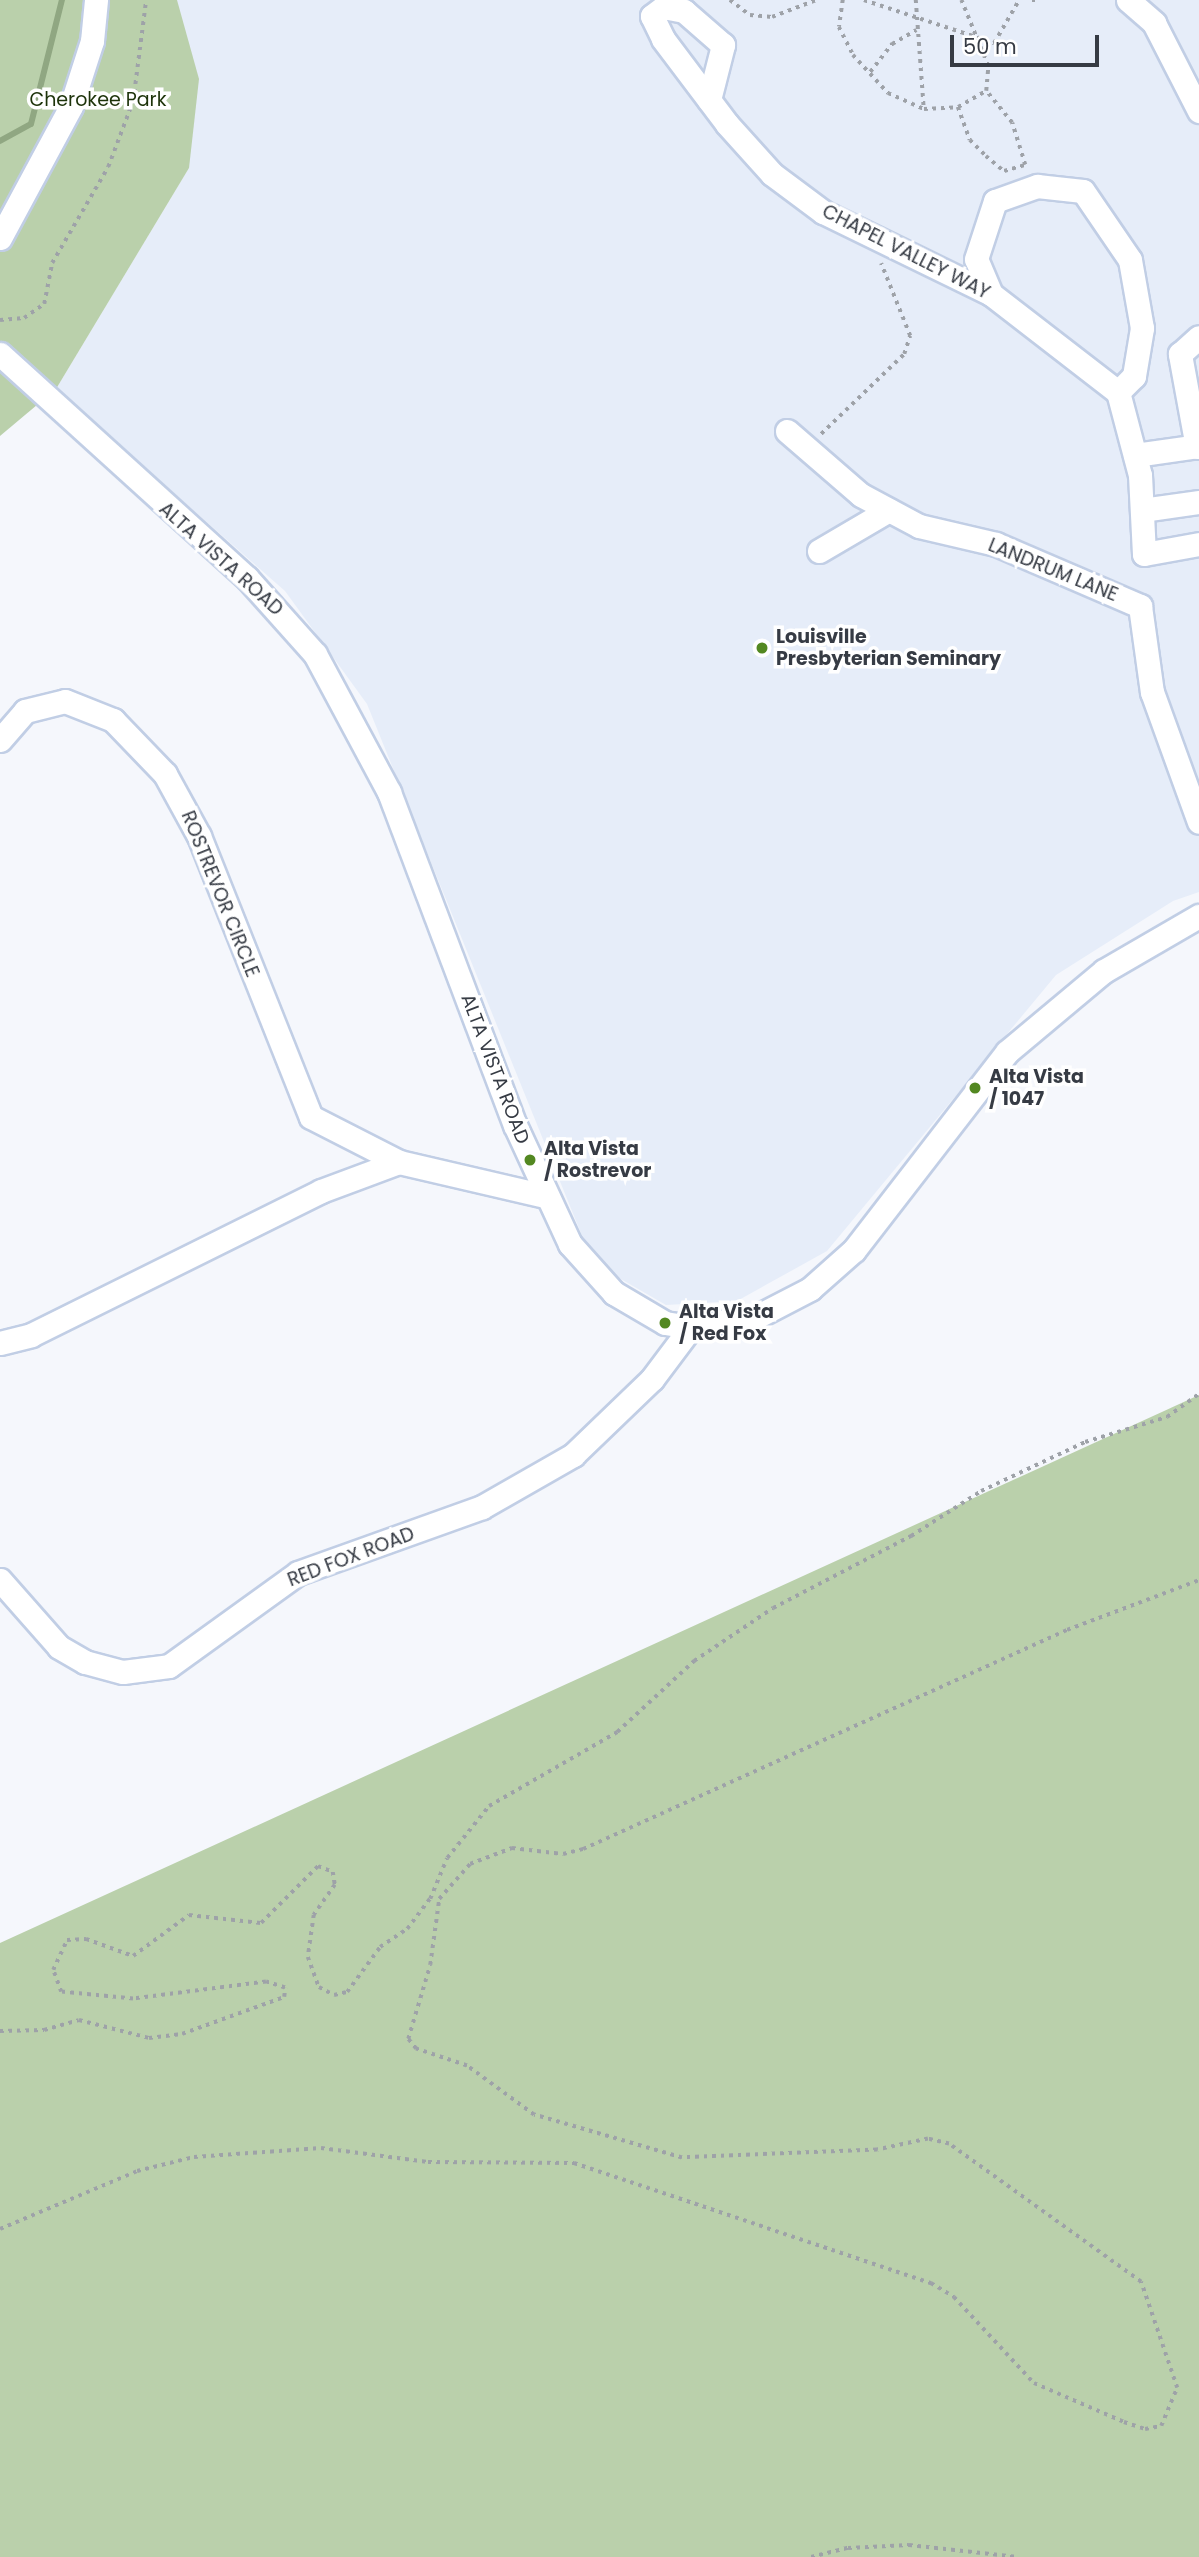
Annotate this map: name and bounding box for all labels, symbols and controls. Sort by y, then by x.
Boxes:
scale bar [954,21,1103,65]
text: 50 m [963,32,1017,61]
park label: Cherokee Park [30,89,166,111]
street label: CHAPEL VALLEY WAY [818,200,994,304]
street label: ALTA VISTA ROAD [154,497,288,621]
street label: LANDRUM LANE [985,534,1121,606]
place label: Louisville Presbyterian Seminary [776,626,1001,670]
marker: Louisville Presbyterian Seminary [754,640,770,656]
street label: ROSTREVOR CIRCLE [176,808,264,980]
street label: ALTA VISTA ROAD [456,991,534,1147]
place label: Alta Vista / 1047 [989,1066,1084,1110]
marker: Alta Vista / 1047 [967,1080,983,1096]
place label: Alta Vista / Rostrevor [544,1138,651,1182]
marker: Alta Vista / Rostrevor [522,1152,538,1168]
place label: Alta Vista / Red Fox [679,1301,774,1345]
marker: Alta Vista / Red Fox [657,1315,673,1331]
street label: RED FOX ROAD [284,1522,418,1592]

